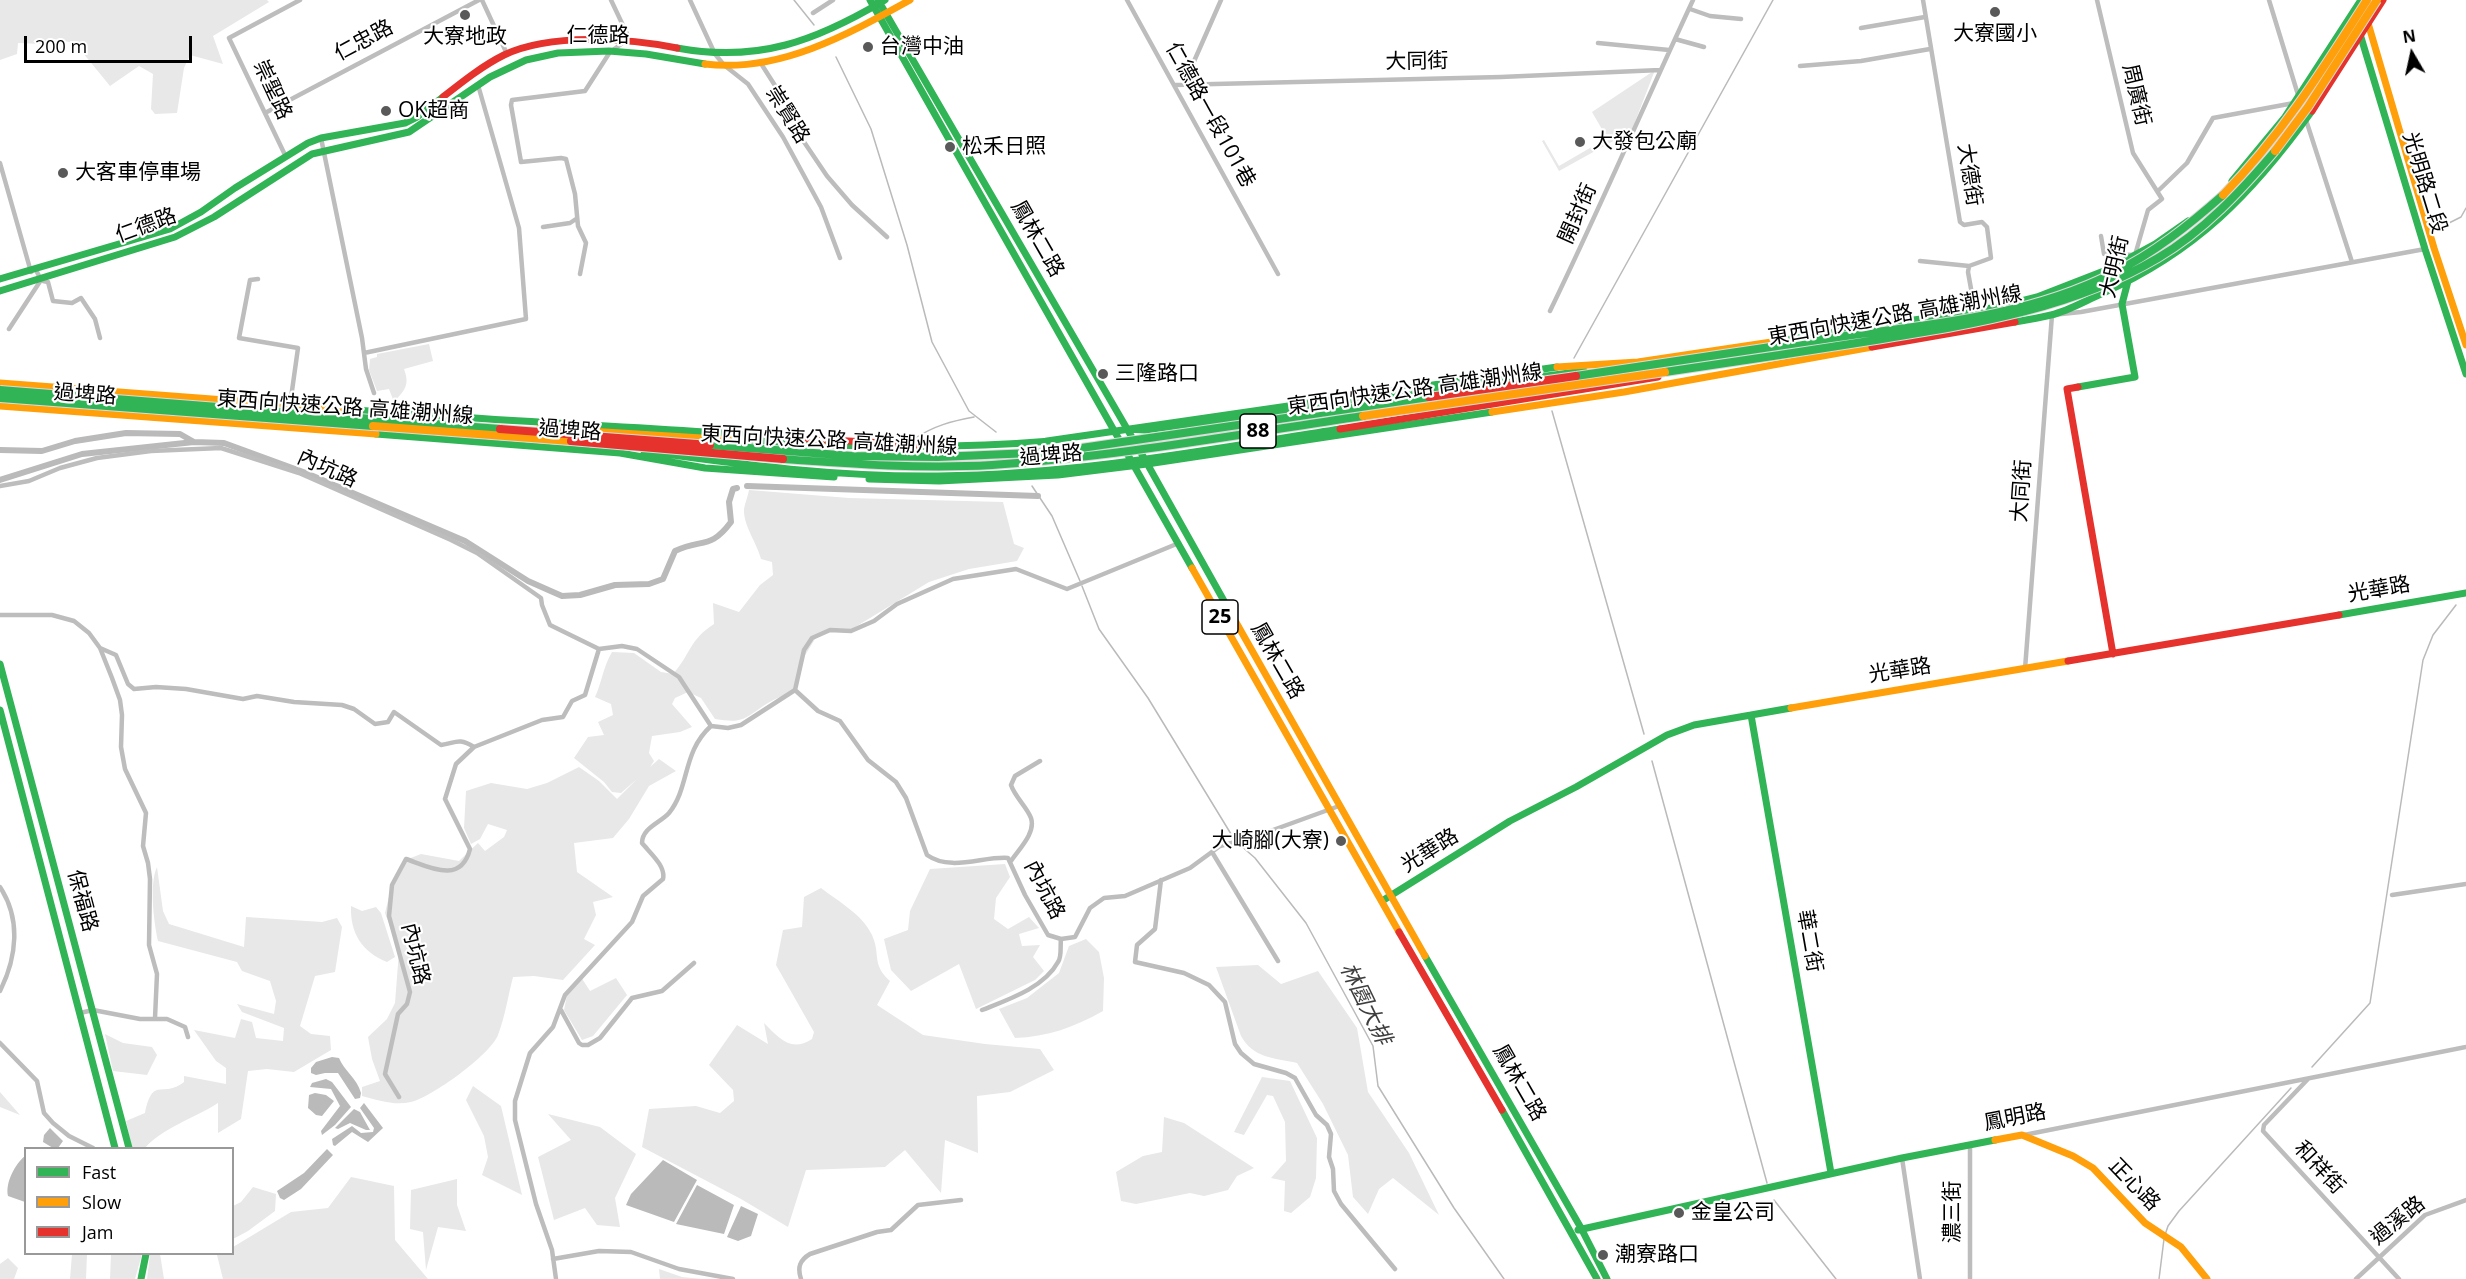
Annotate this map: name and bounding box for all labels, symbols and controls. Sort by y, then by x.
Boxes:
marker: 大寮國小 [1988,5,2002,19]
marker: 大寮地政 [458,8,472,22]
street label: 仁忠路 [330,15,398,67]
place label: 大寮國小 [1953,21,2037,47]
street label: 仁德路 [567,23,629,49]
scale bar [27,24,195,62]
place label: 大寮地政 [423,24,507,50]
north arrow [2382,24,2442,84]
text: N [2401,24,2417,48]
text: 200 m [35,34,87,58]
place label: 台灣中油 [880,34,964,60]
street label: 仁德路一段101巷 [1160,38,1260,192]
marker: 台灣中油 [861,40,875,54]
street label: 大同街 [1385,49,1449,75]
street label: 崇聖路 [247,56,297,124]
street label: 周廣街 [2117,61,2155,129]
street label: 崇賢路 [760,82,814,148]
place label: OK超商 [398,98,469,124]
marker: OK超商 [379,104,393,118]
place label: 大發包公廟 [1592,129,1697,155]
street label: 光明路二段 [2397,129,2451,237]
place label: 松禾日照 [962,134,1046,160]
marker: 大發包公廟 [1573,135,1587,149]
marker: 松禾日照 [943,140,957,154]
street label: 大德街 [1952,142,1986,208]
place label: 大客車停車場 [75,160,201,186]
marker: 大客車停車場 [56,166,70,180]
street label: 開封街 [1554,180,1602,248]
street label: 鳳林二路 [1005,196,1069,282]
street label: 仁德路 [112,203,180,249]
street label: 大明街 [2096,233,2134,301]
street label: 東西向快速公路 高雄潮州線 [1766,281,2024,351]
street label: 東西向快速公路 高雄潮州線 [1286,360,1544,420]
place label: 三隆路口 [1115,361,1199,387]
marker: 三隆路口 [1096,367,1110,381]
street label: 過埤路 [53,380,117,410]
street label: 東西向快速公路 高雄潮州線 [216,386,474,430]
road number: 88 [1240,414,1276,448]
street label: 過埤路 [538,416,602,446]
street label: 東西向快速公路 高雄潮州線 [700,422,958,460]
street label: 過埤路 [1019,441,1083,471]
street label: 內坑路 [293,445,361,493]
street label: 大同街 [2007,459,2037,523]
street label: 光華路 [2346,572,2412,608]
road number: 25 [1202,600,1238,634]
street label: 鳳林二路 [1245,618,1309,704]
street label: 光華路 [1867,654,1933,688]
street label: 光華路 [1397,824,1463,878]
place label: 大崎腳(大寮) [1212,828,1329,854]
marker: 大崎腳(大寮) [1334,834,1348,848]
street label: 內坑路 [1018,856,1070,924]
street label: 保福路 [62,867,102,935]
street label: 華二街 [1791,908,1827,974]
street label: 內坑路 [396,920,434,988]
water label: 林園大排 [1334,959,1396,1049]
street label: 鳳林二路 [1487,1040,1551,1126]
street label: 鳳明路 [1982,1100,2048,1136]
street label: 和祥街 [2288,1136,2350,1200]
legend [24,1147,234,1255]
street label: 正心路 [2103,1154,2165,1216]
text: Fast [82,1160,116,1184]
street label: 濃三街 [1940,1181,1966,1243]
text: Slow [82,1190,121,1214]
street label: 過溪路 [2366,1191,2430,1251]
place label: 金皇公司 [1691,1200,1775,1226]
marker: 金皇公司 [1672,1206,1686,1220]
text: Jam [82,1220,114,1244]
place label: 潮寮路口 [1615,1242,1699,1268]
marker: 潮寮路口 [1596,1248,1610,1262]

